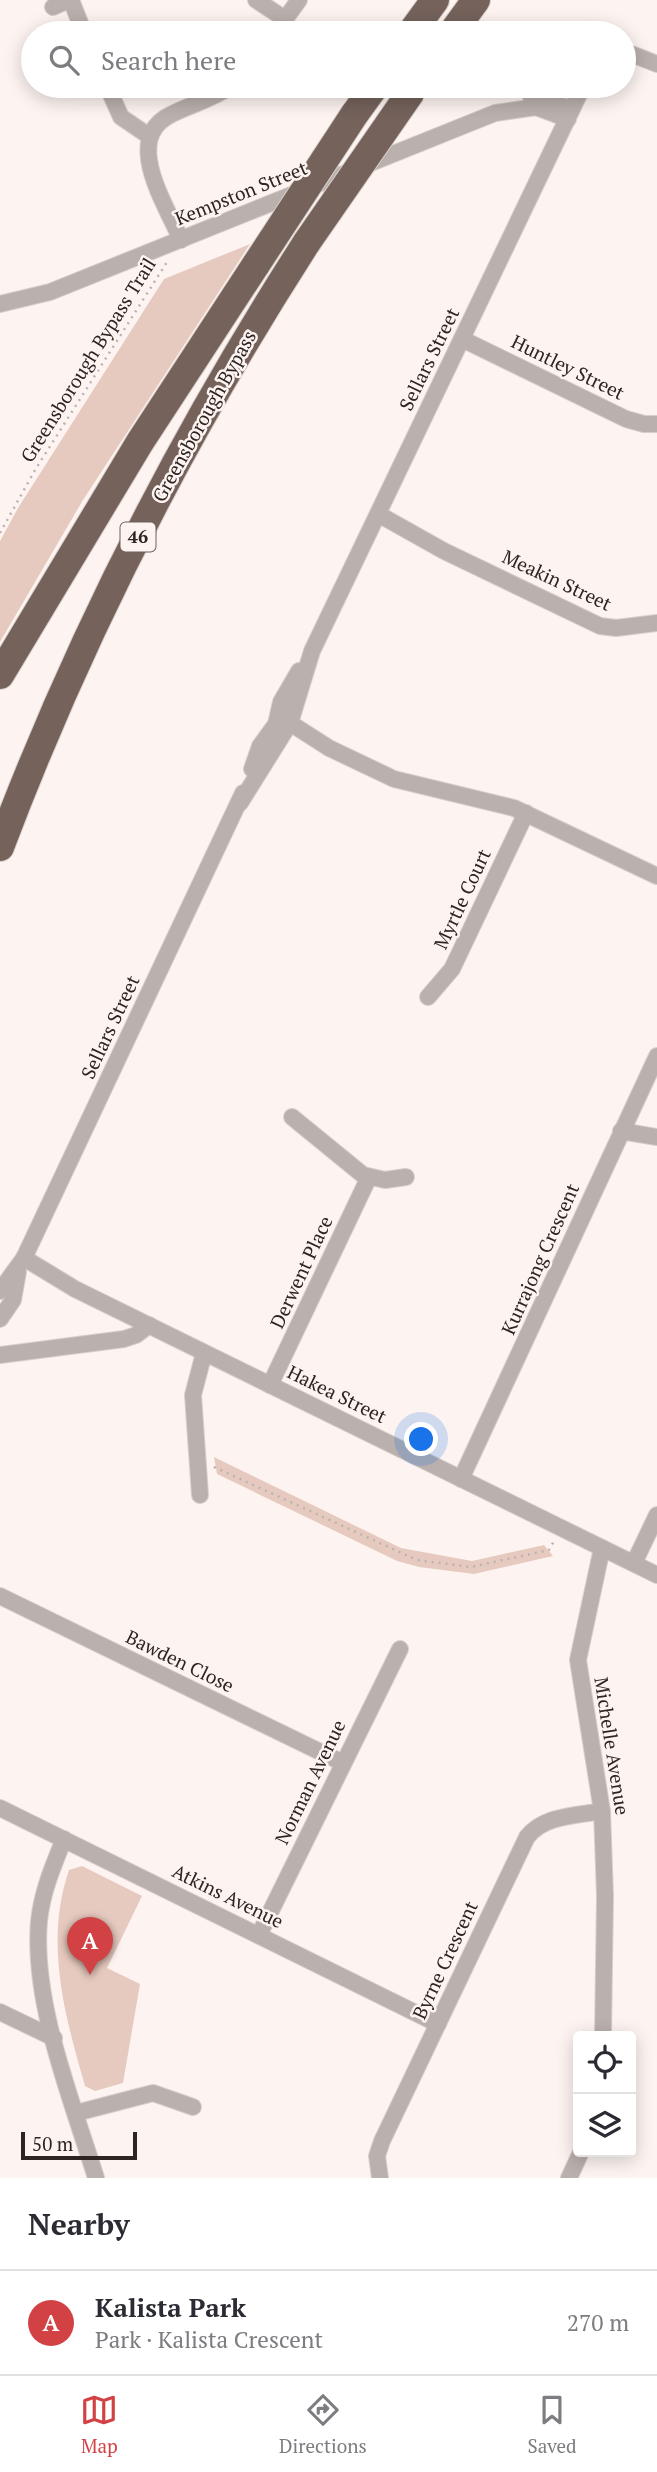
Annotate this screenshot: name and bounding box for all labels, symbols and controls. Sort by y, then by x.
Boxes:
search box [21,21,636,98]
icon: search [45,41,83,79]
text: Search here [101,43,236,77]
street label: Kempston Street [171,155,311,230]
street label: Greensborough Bypass Trail [14,253,161,467]
street label: Sellars Street [393,303,464,414]
street label: Greensborough Bypass [146,326,261,506]
street label: Huntley Street [507,328,629,405]
road number: 46 [120,522,156,552]
street label: Meakin Street [499,543,616,616]
street label: Myrtle Court [427,845,496,953]
street label: Sellars Street [75,971,144,1083]
street label: Kurrajong Crescent [495,1179,584,1338]
street label: Derwent Place [264,1212,338,1332]
street label: Hakea Street [283,1359,391,1428]
your location [404,1422,438,1456]
street label: Bawden Close [122,1624,238,1698]
street label: Michelle Avenue [589,1675,636,1817]
street label: Norman Avenue [269,1715,350,1848]
street label: Atkins Avenue [169,1858,288,1933]
street label: Byrne Crescent [406,1897,483,2023]
pin: A [67,1917,113,1975]
map controls [573,2031,636,2157]
button: locate [573,2031,636,2094]
button: layers [573,2094,636,2157]
scale bar [21,2129,136,2161]
text: 50 m [32,2131,73,2156]
text: Nearby [28,2204,130,2244]
text: Kalista Park [95,2290,246,2324]
text: A [43,2307,59,2338]
text: 270 m [567,2307,629,2338]
text: Park · Kalista Crescent [95,2324,323,2355]
tab: Map [80,2391,118,2458]
tab: Directions [279,2391,367,2458]
tab: Saved [527,2391,577,2458]

